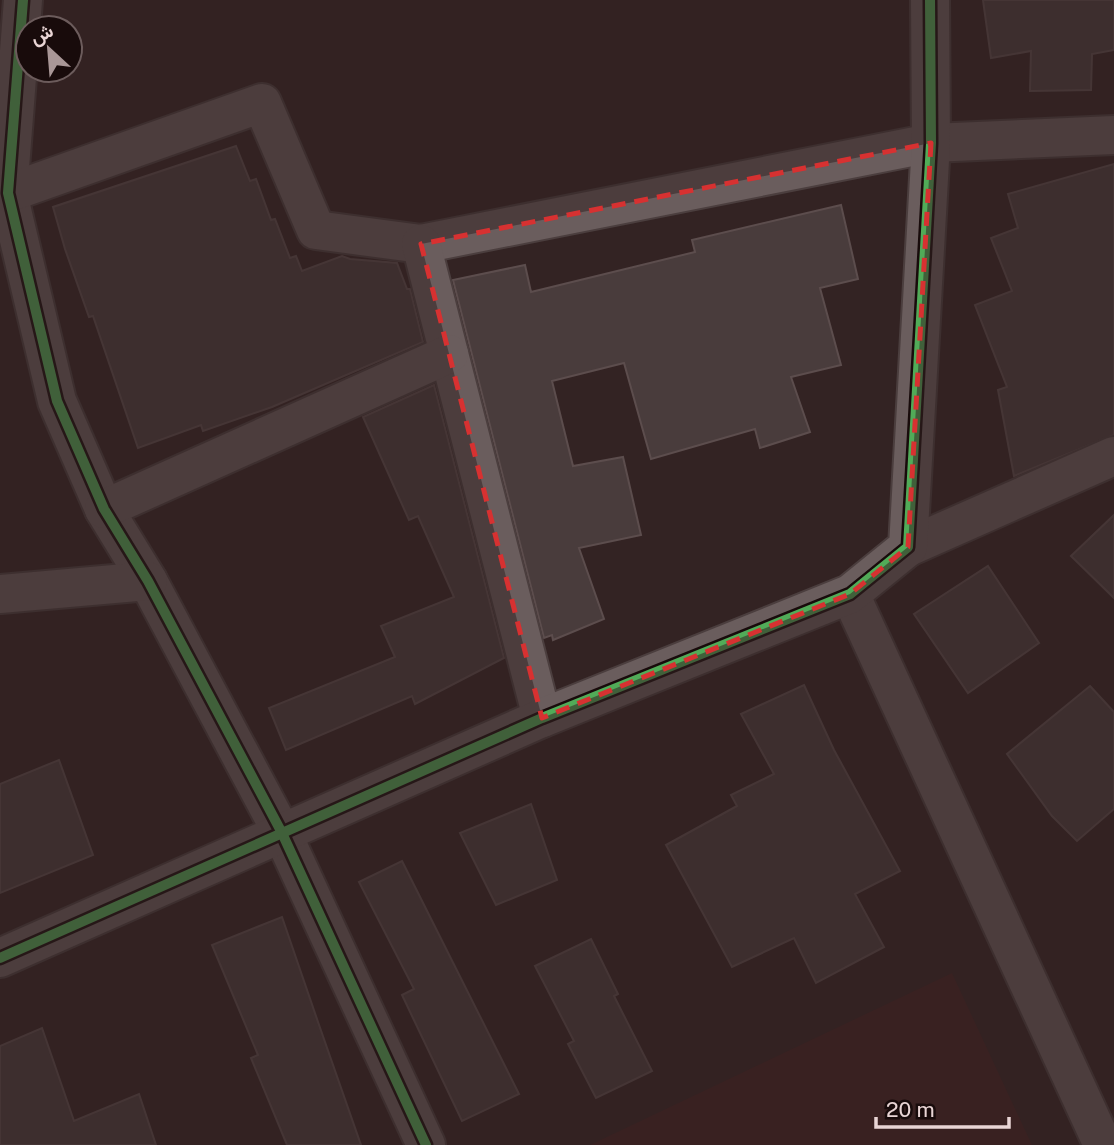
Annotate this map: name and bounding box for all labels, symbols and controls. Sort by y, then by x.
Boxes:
north arrow [14,14,84,84]
text: ش [26,19,57,50]
scale bar [876,1086,1009,1130]
text: 20 m [886,1097,935,1122]

